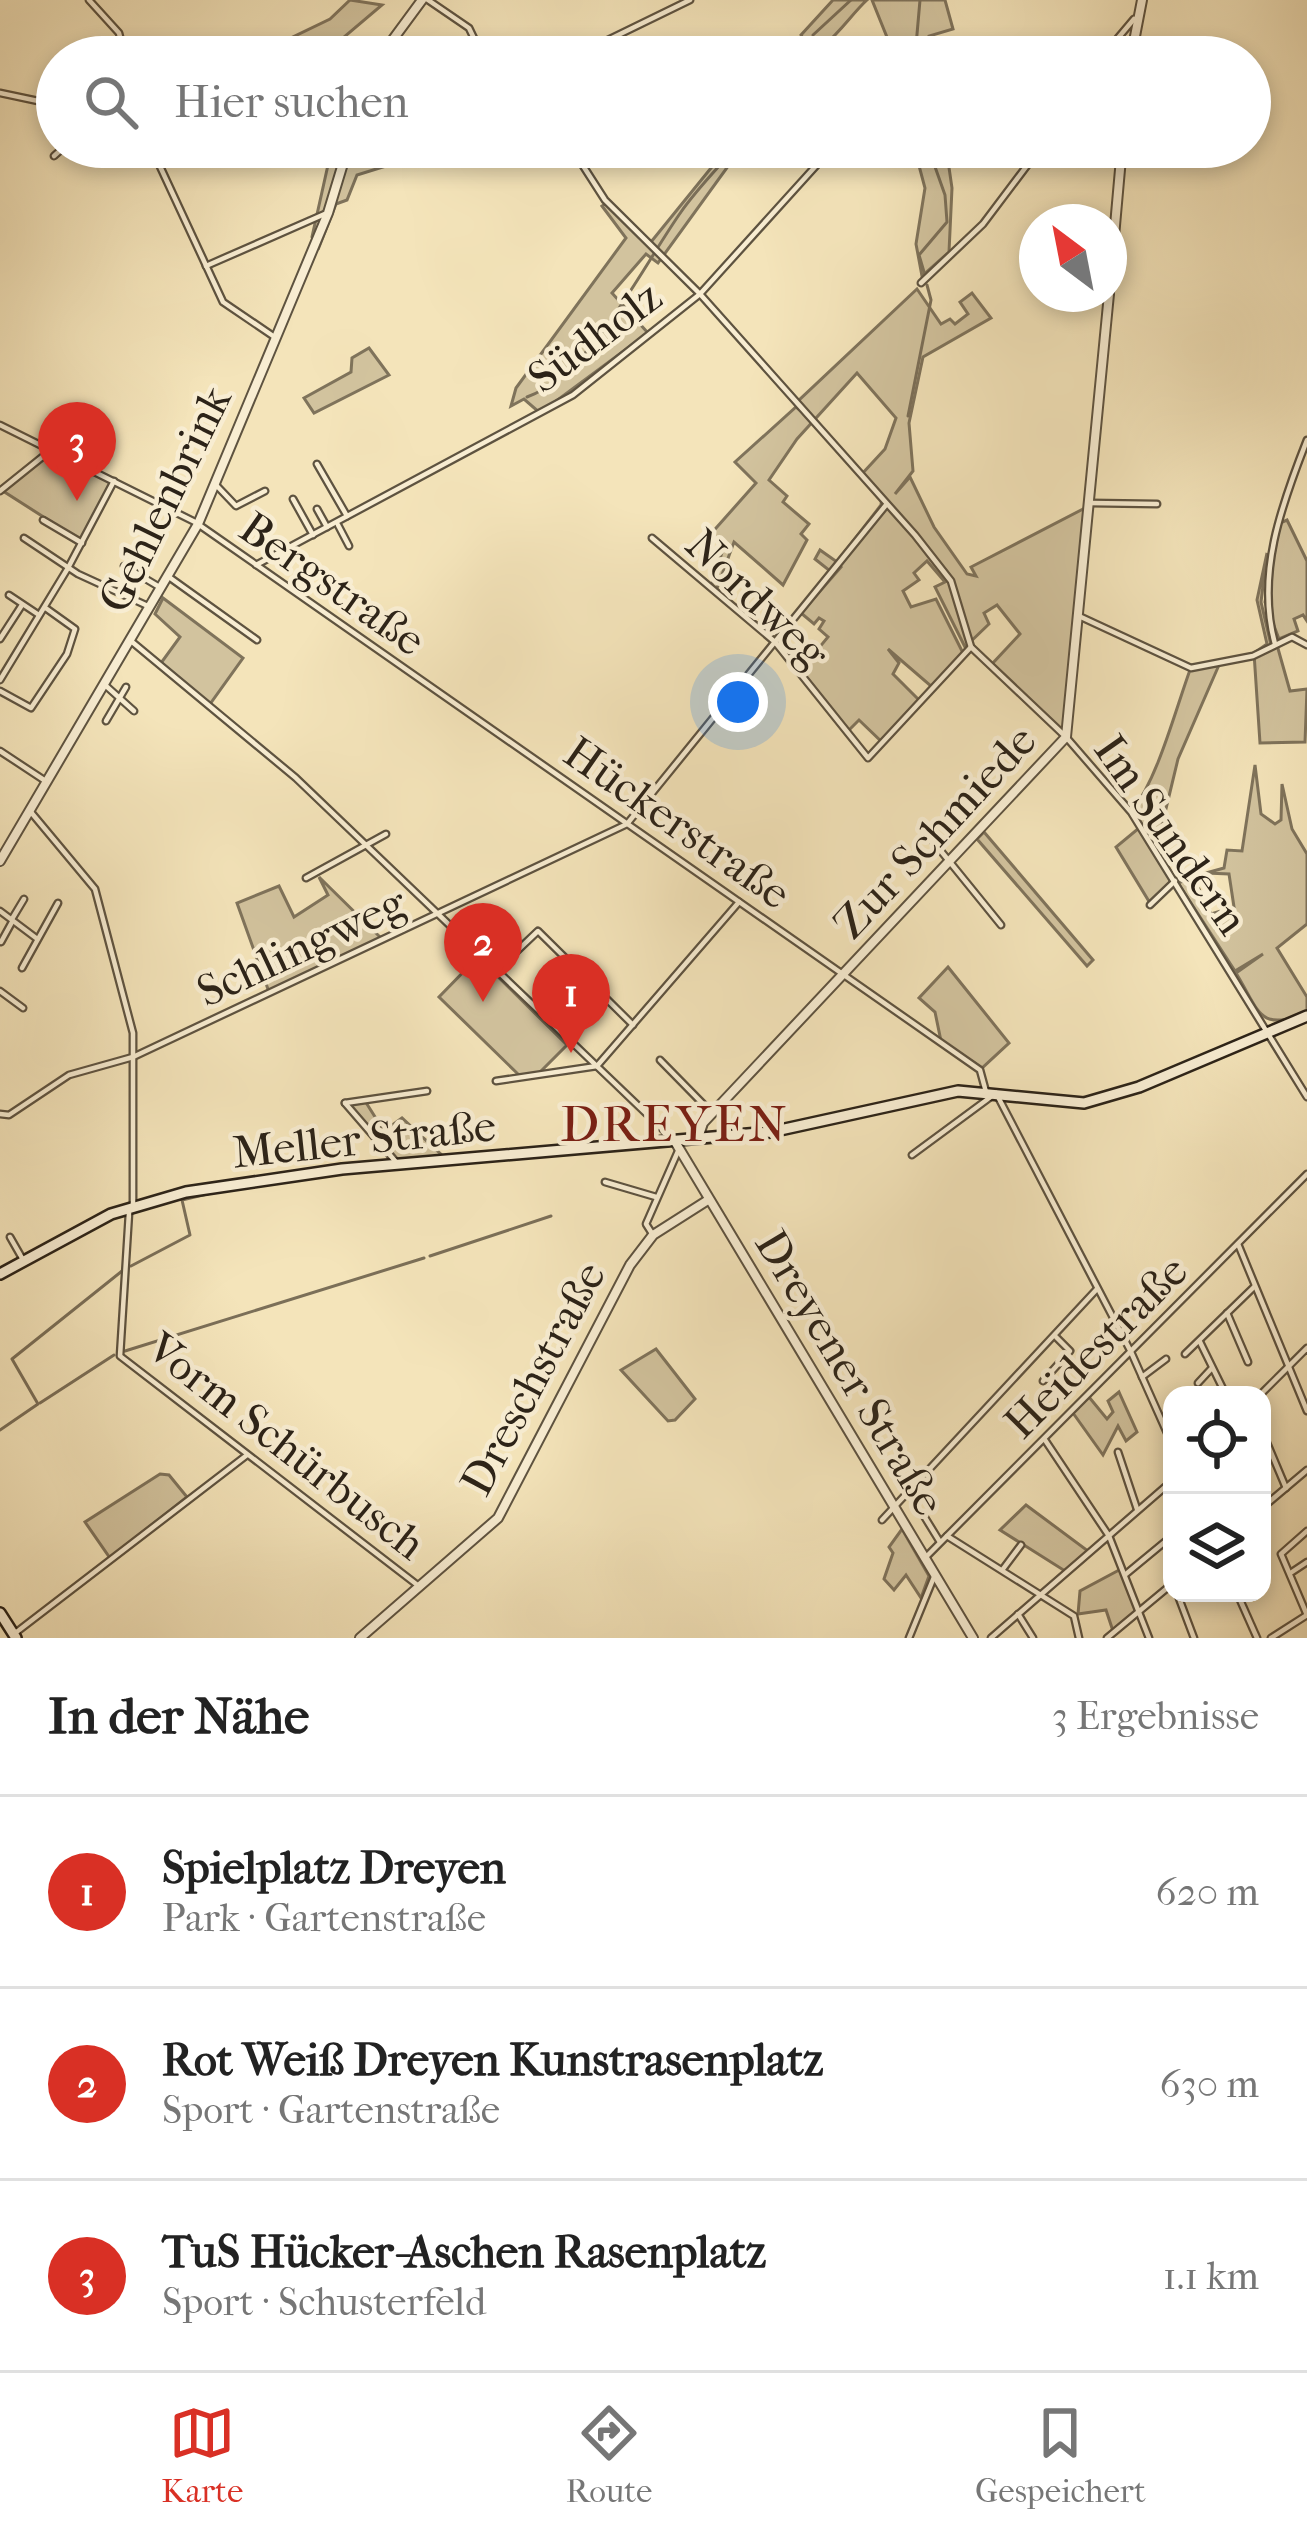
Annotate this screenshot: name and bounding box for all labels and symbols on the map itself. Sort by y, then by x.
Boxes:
north arrow [1019,204,1127,312]
street label: Südholz [518,270,672,404]
street label: Gehlenbrink [88,377,243,621]
pin: 3 [38,402,116,501]
street label: Bergstraße [229,501,435,667]
street label: Nordweg [675,518,840,680]
your location [708,672,768,732]
street label: Zur Schmiede [823,714,1047,950]
street label: Im Sundern [1083,725,1259,945]
street label: Hückerstraße [554,726,800,921]
street label: Schlingweg [189,876,415,1019]
pin: 2 [444,903,522,1002]
pin: 1 [532,954,610,1053]
district label: DREYEN [560,1094,790,1154]
street label: Meller Straße [230,1099,498,1180]
street label: Dreyener Straße [744,1221,956,1525]
street label: Heidestraße [994,1245,1198,1449]
street label: Dreschstraße [450,1253,617,1504]
street label: Vorm Schürbusch [136,1321,435,1571]

